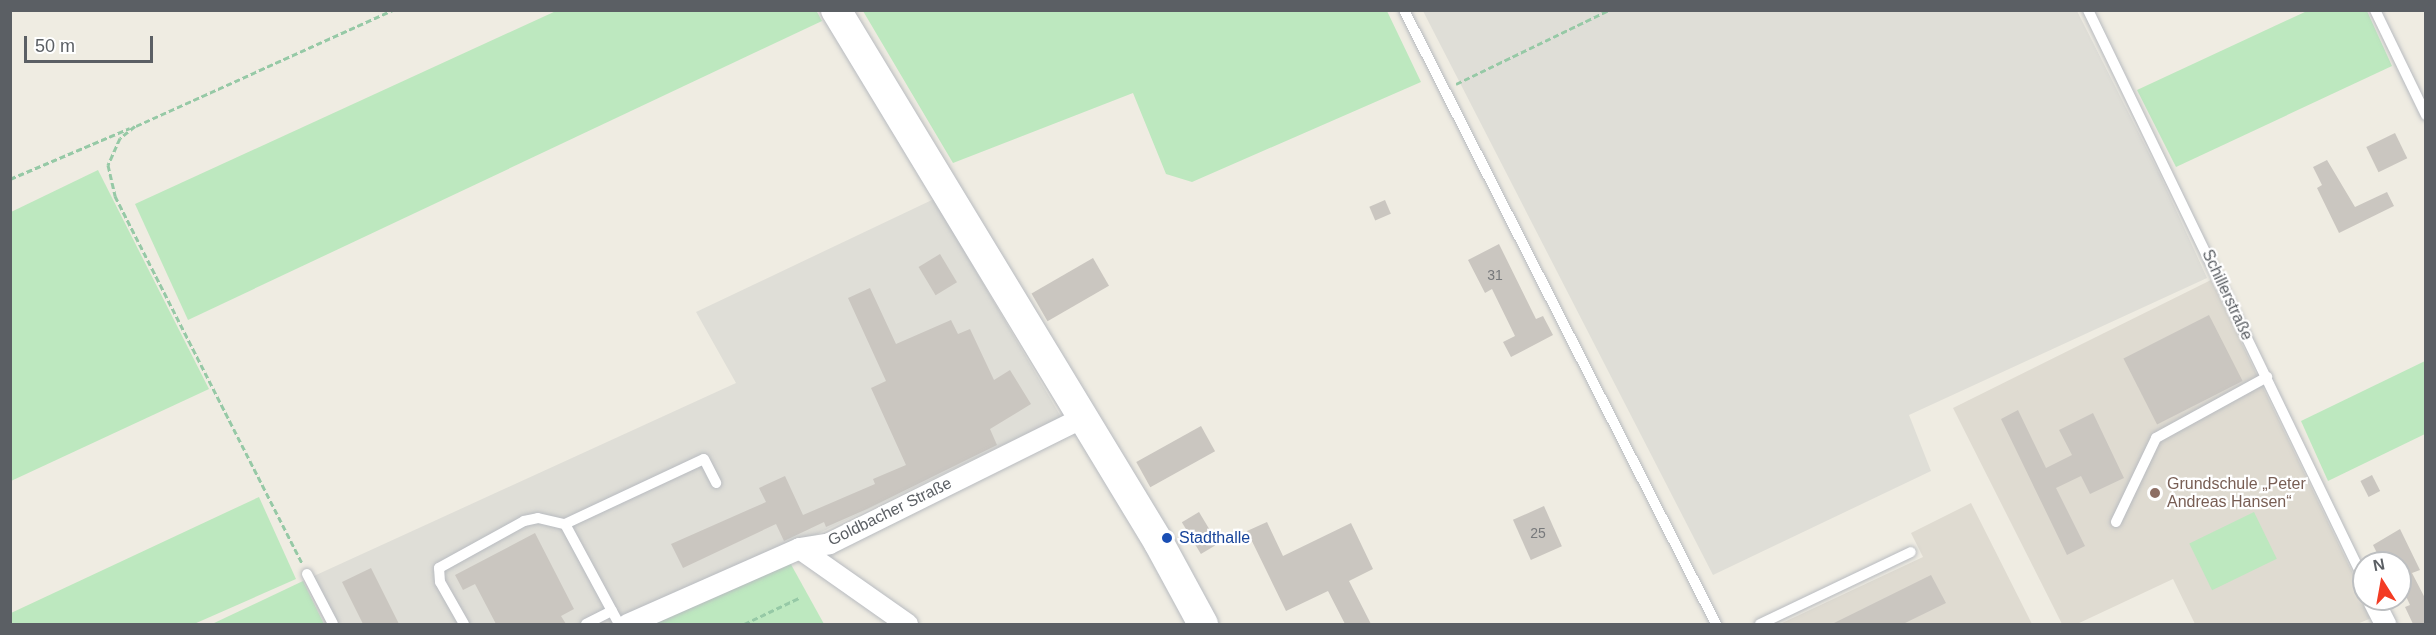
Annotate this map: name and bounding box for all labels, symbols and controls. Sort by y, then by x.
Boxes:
scale bar [27,24,156,62]
text: 50 m [35,36,75,56]
street label: Schillerstraße [2198,247,2256,343]
house number: 31 [1487,267,1503,283]
street label: Goldbacher Straße [825,474,955,550]
place label: Grundschule „Peter Andreas Hansen“ [2167,474,2306,512]
marker: Grundschule „Peter Andreas Hansen“ [2148,486,2162,500]
house number: 25 [1530,525,1546,541]
place label: Stadthalle [1179,528,1250,548]
marker: Stadthalle [1160,531,1174,545]
north arrow [2352,551,2412,611]
text: N [2372,555,2386,574]

